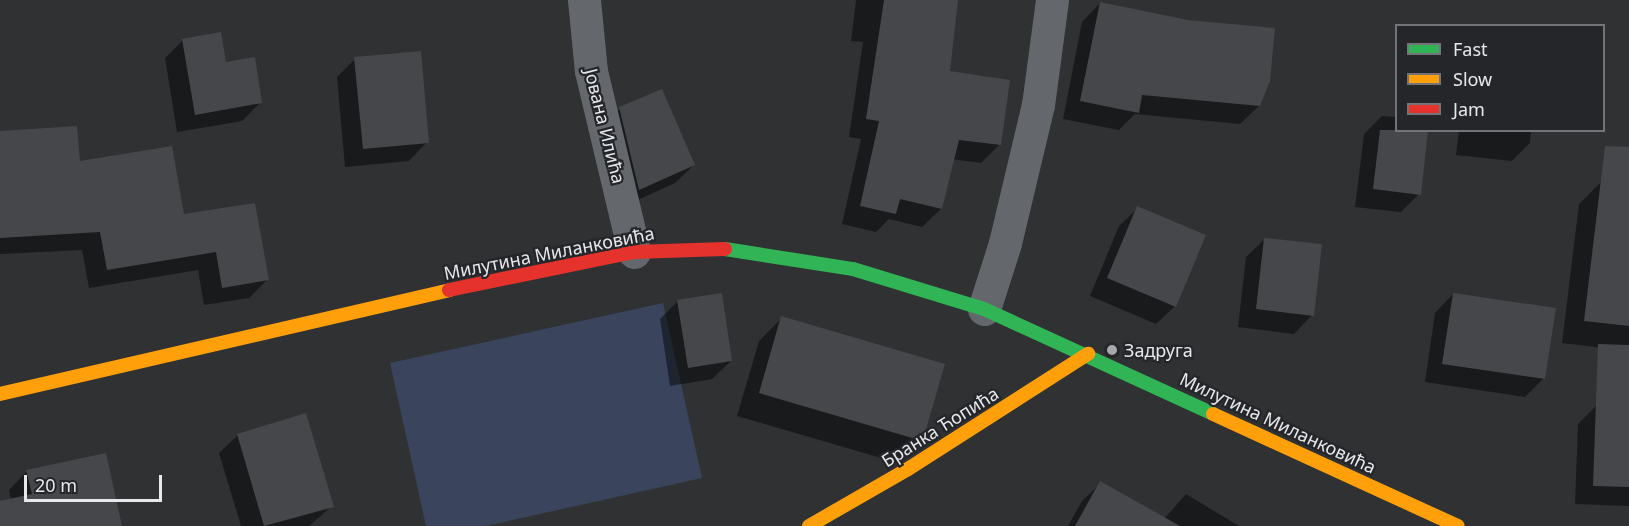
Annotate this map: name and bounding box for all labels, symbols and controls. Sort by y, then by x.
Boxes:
legend [1395,24,1605,132]
text: Fast [1453,37,1488,61]
street label: Јована Илића [580,66,630,186]
text: Slow [1453,67,1492,91]
text: Jam [1453,97,1485,121]
street label: Милутина Миланковића [442,222,656,284]
place label: Задруга [1124,339,1193,361]
marker: Задруга [1105,343,1119,357]
street label: Милутина Миланковића [1176,368,1380,478]
street label: Бранка Ћопића [878,382,1002,472]
scale bar [27,463,165,501]
text: 20 m [35,473,77,497]

